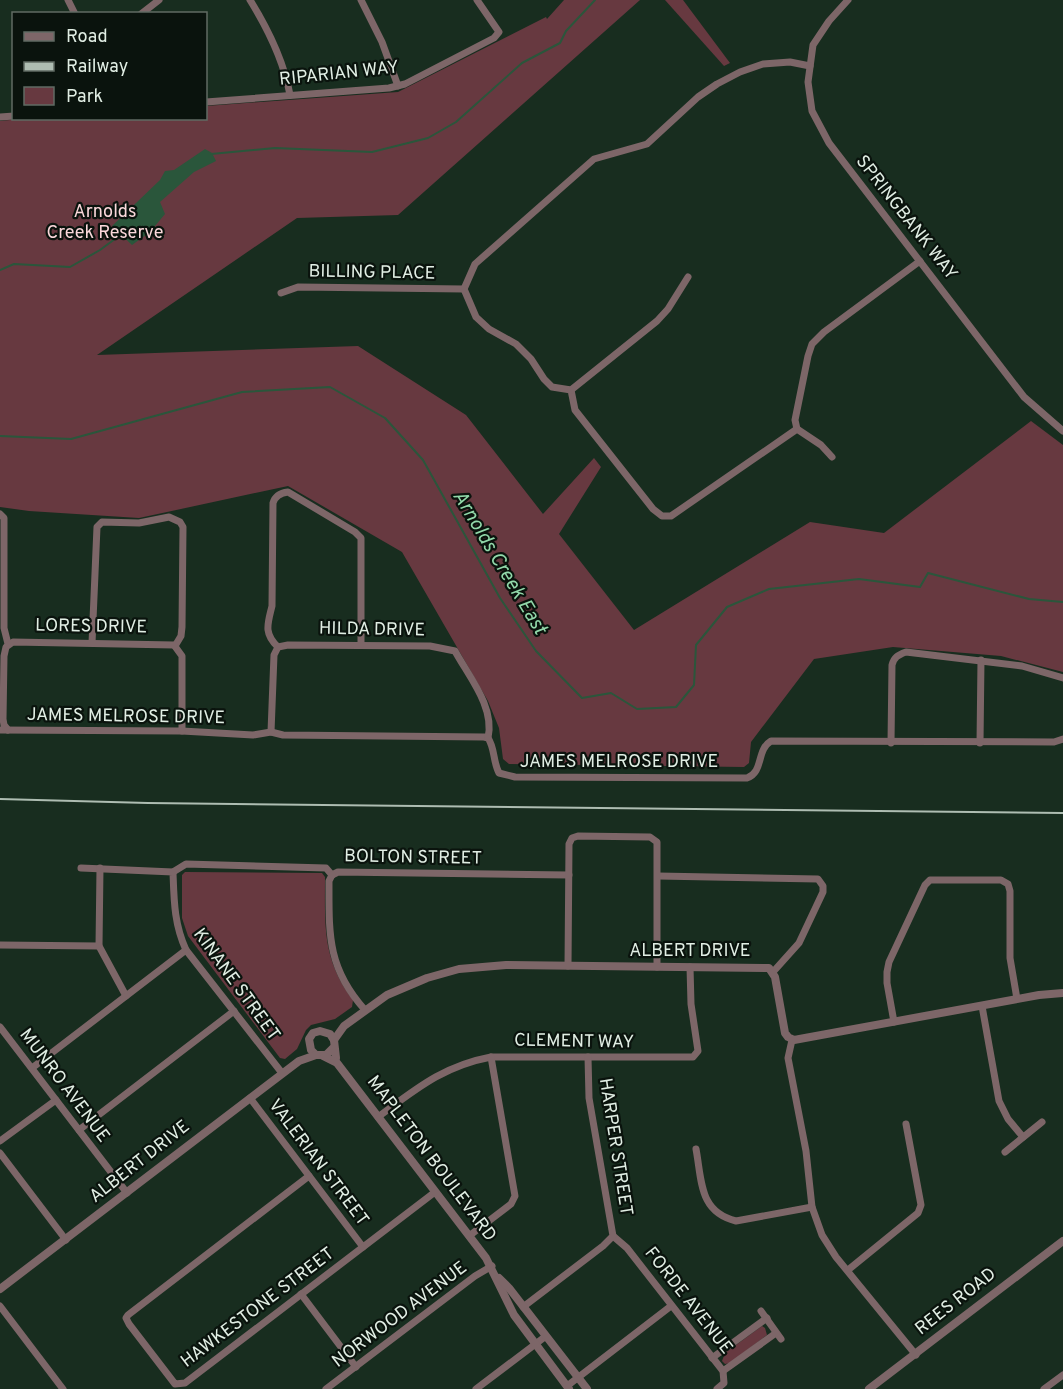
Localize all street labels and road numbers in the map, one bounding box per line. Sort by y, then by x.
street label: RIPARIAN WAY [278,56,400,92]
street label: SPRINGBANK WAY [850,151,962,285]
street label: BILLING PLACE [308,260,436,286]
street label: LORES DRIVE [35,615,147,639]
street label: HILDA DRIVE [319,618,425,642]
street label: JAMES MELROSE DRIVE [27,704,225,730]
street label: JAMES MELROSE DRIVE [520,751,718,774]
street label: BOLTON STREET [344,845,482,871]
street label: KINANE STREET [187,924,285,1046]
street label: ALBERT DRIVE [629,940,751,963]
street label: MUNRO AVENUE [14,1024,114,1148]
street label: CLEMENT WAY [514,1029,634,1055]
street label: MAPLETON BOULEVARD [361,1071,501,1247]
street label: HARPER STREET [593,1077,637,1217]
street label: VALERIAN STREET [263,1095,373,1231]
street label: ALBERT DRIVE [85,1116,195,1208]
street label: HAWKESTONE STREET [177,1243,339,1373]
street label: FORDE AVENUE [639,1243,737,1359]
street label: NORWOOD AVENUE [328,1257,472,1373]
street label: REES ROAD [911,1263,1001,1341]

